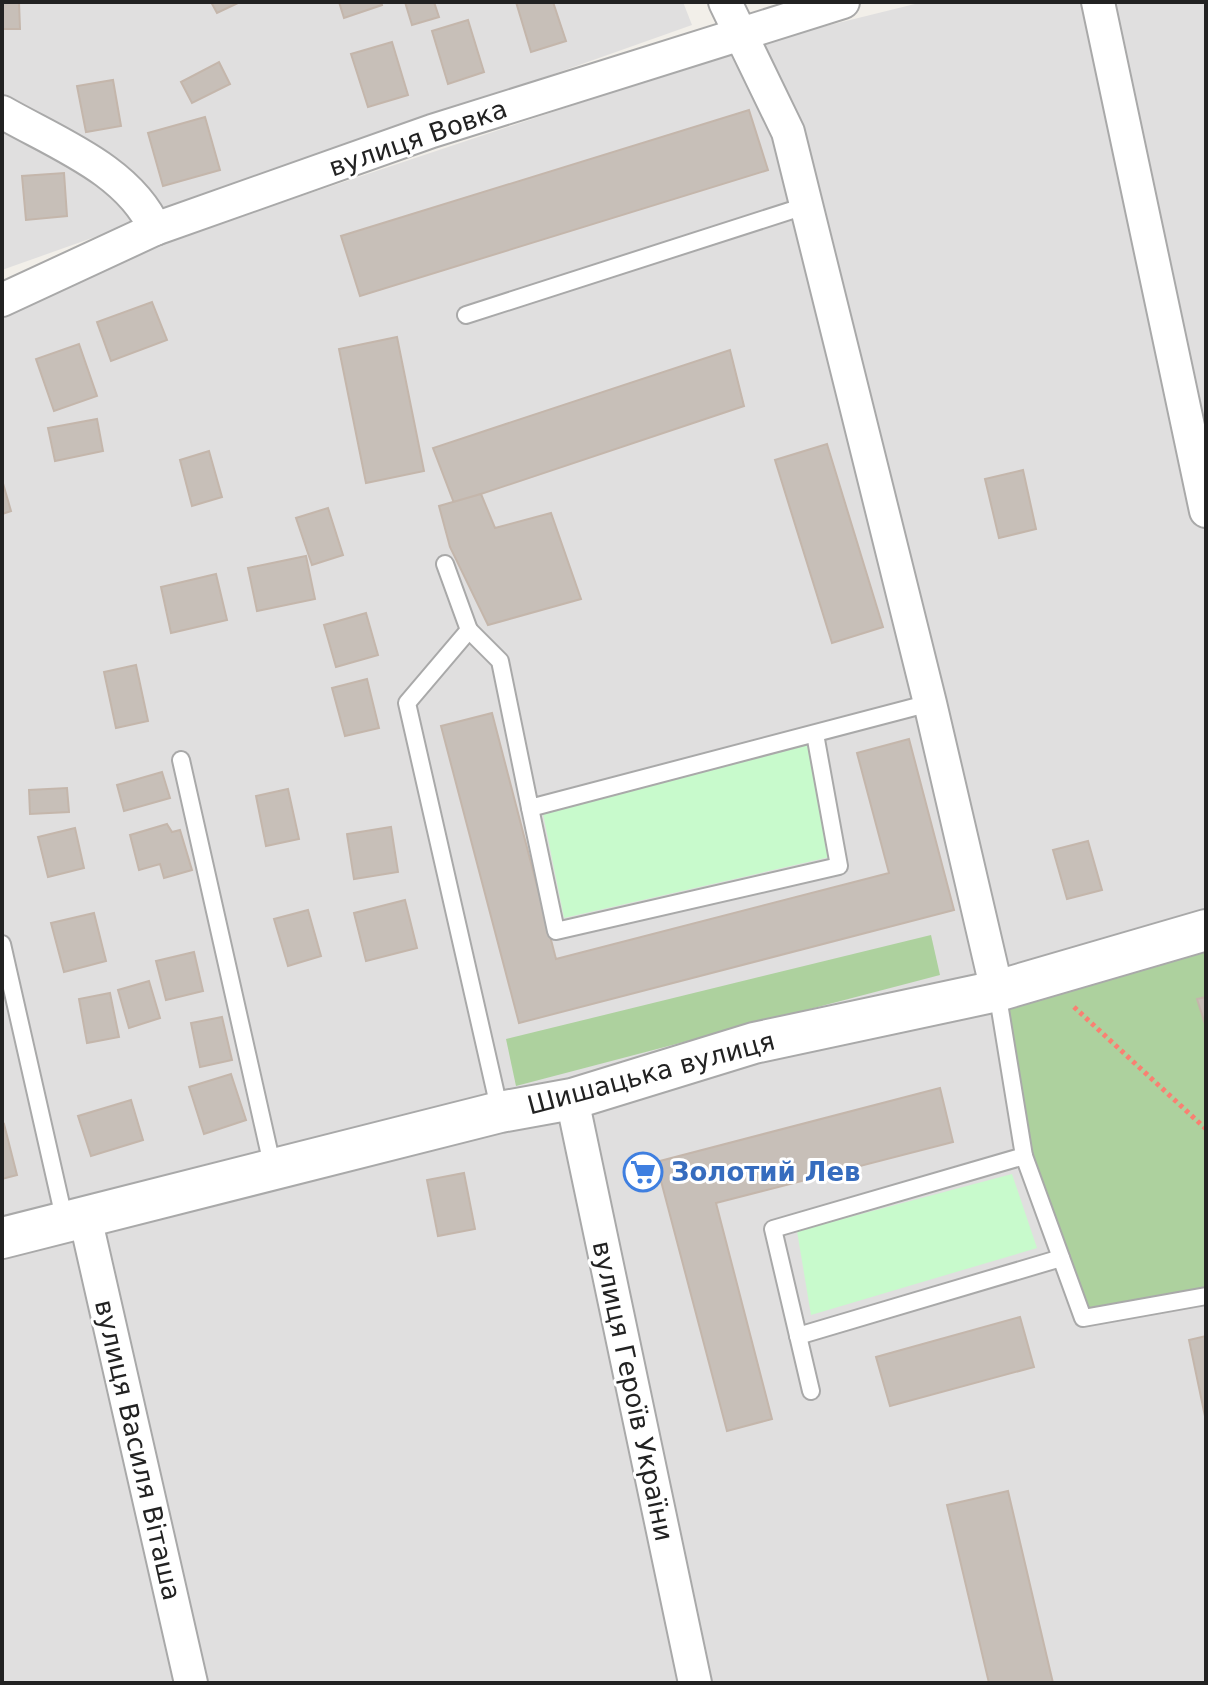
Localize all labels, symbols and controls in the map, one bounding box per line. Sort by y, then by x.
street label: вулиця Вовка [325,93,511,183]
street label: Шишацька вулиця [524,1026,778,1120]
supermarket icon: Золотий Лев [622,1151,664,1193]
place label: Золотий Лев [671,1157,860,1187]
street label: вулиця Героїв України [587,1238,679,1544]
street label: вулиця Василя Віташа [89,1297,187,1603]

